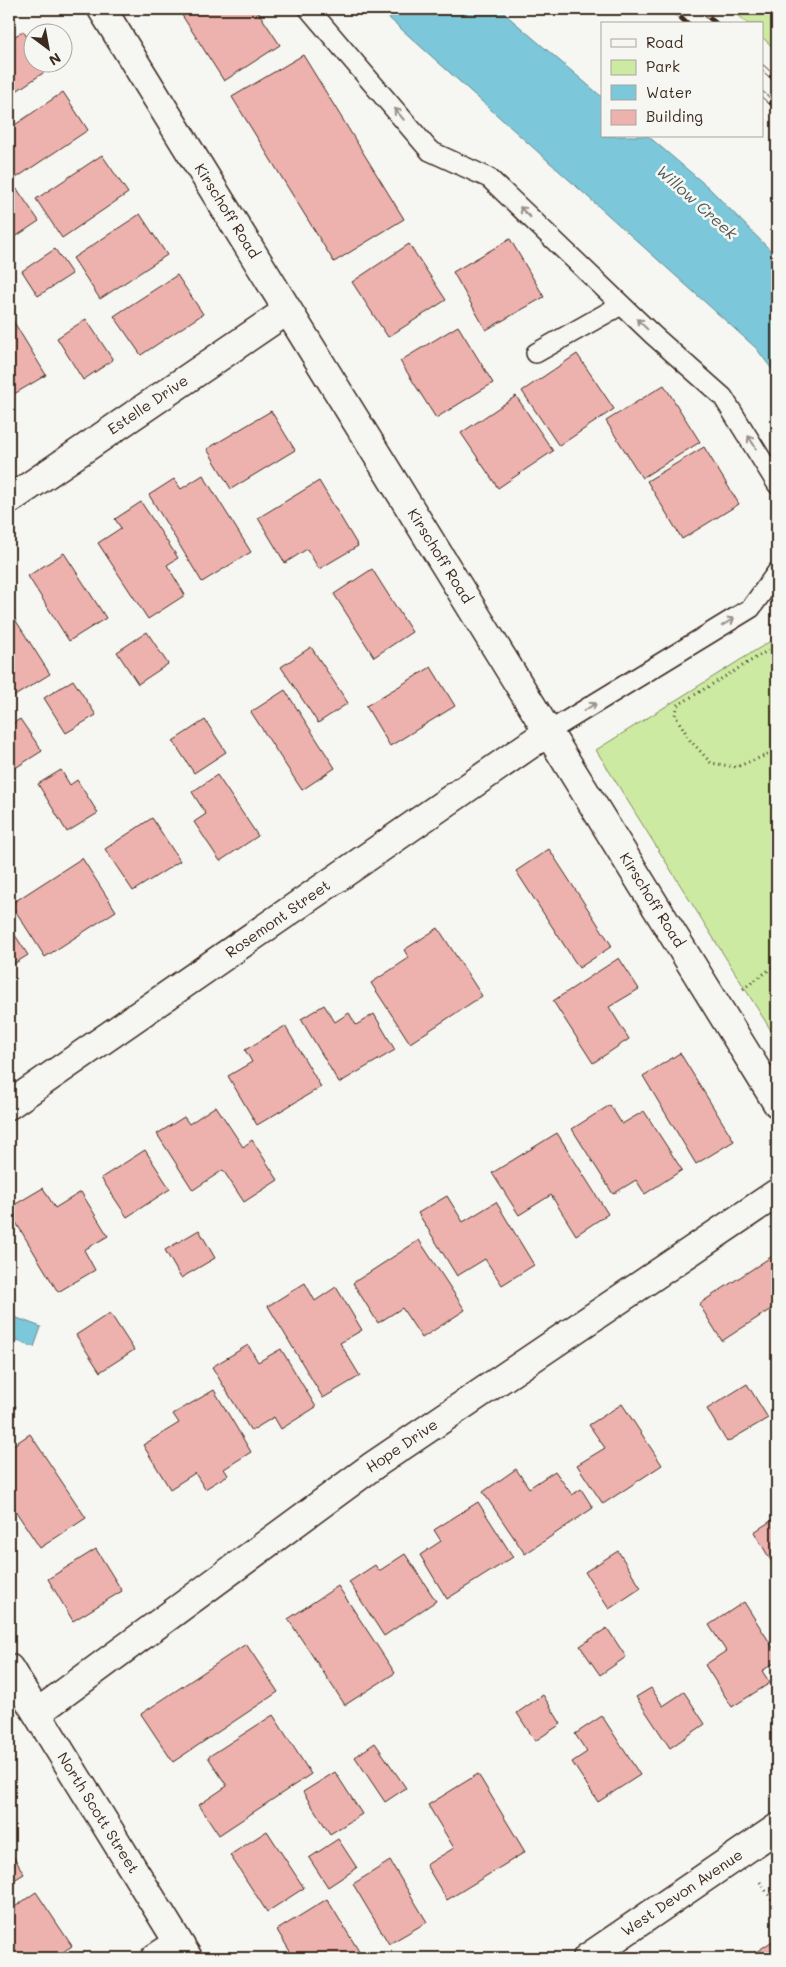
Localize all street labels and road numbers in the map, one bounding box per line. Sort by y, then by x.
street label: Kirschoff Road [191,159,265,262]
street label: Estelle Drive [103,370,192,438]
street label: Kirschoff Road [404,504,478,607]
street label: Kirschoff Road [616,848,690,951]
street label: Rosemont Street [221,875,334,962]
street label: Hope Drive [362,1414,441,1477]
street label: North Scott Street [53,1748,144,1877]
street label: West Devon Avenue [617,1844,746,1940]

